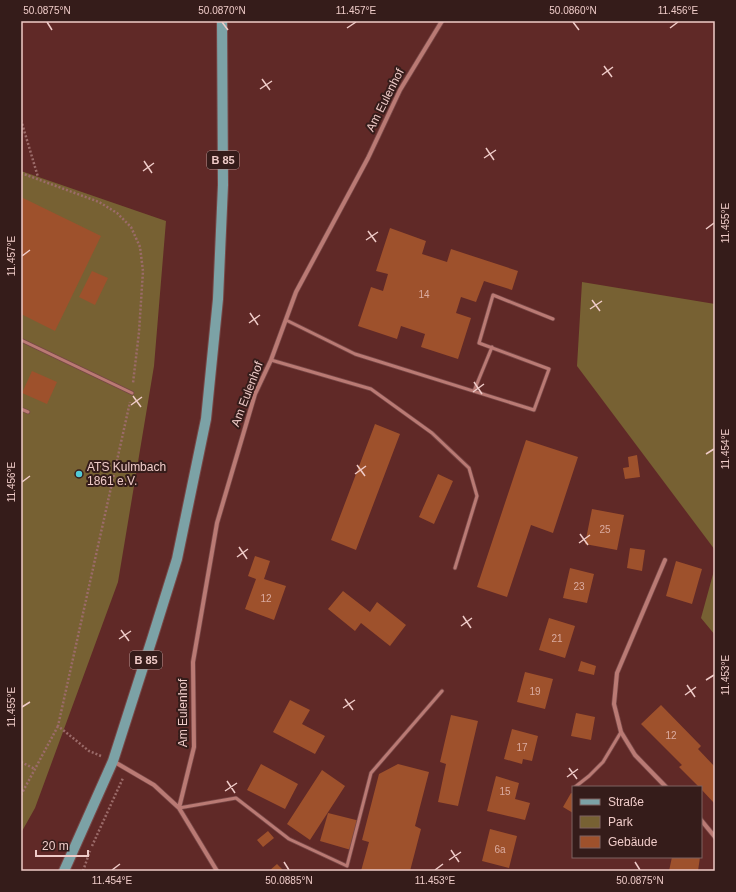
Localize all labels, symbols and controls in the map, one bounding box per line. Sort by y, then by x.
text: 50.0875°N [23,5,71,16]
text: 50.0870°N [198,5,246,16]
text: 11.457°E [336,5,377,16]
text: 50.0860°N [549,5,597,16]
text: 11.456°E [658,5,699,16]
street label: Am Eulenhof [363,66,407,134]
road number: B 85 [207,151,239,169]
text: 11.455°E [720,202,731,243]
text: 11.457°E [6,235,17,276]
house number: 14 [418,289,430,300]
street label: Am Eulenhof [228,359,266,429]
text: 11.454°E [720,428,731,469]
place label: ATS Kulmbach 1861 e.V. [87,460,166,488]
text: 11.456°E [6,461,17,502]
marker: ATS Kulmbach 1861 e.V. [74,469,84,479]
house number: 25 [599,524,611,535]
house number: 23 [573,581,585,592]
house number: 12 [260,593,272,604]
house number: 21 [551,633,563,644]
road number: B 85 [130,651,162,669]
text: 11.453°E [720,654,731,695]
street label: Am Eulenhof [176,678,190,747]
text: 11.455°E [6,686,17,727]
house number: 19 [529,686,541,697]
house number: 12 [665,730,677,741]
house number: 17 [516,742,528,753]
house number: 15 [499,786,511,797]
legend [572,786,702,858]
text: Straße [608,795,644,809]
text: Park [608,815,634,829]
scale bar [36,832,88,858]
text: Gebäude [608,835,658,849]
text: 20 m [42,839,69,853]
house number: 6a [494,844,506,855]
text: 11.454°E [92,875,133,886]
text: 50.0885°N [265,875,313,886]
text: 11.453°E [415,875,456,886]
text: 50.0875°N [616,875,664,886]

